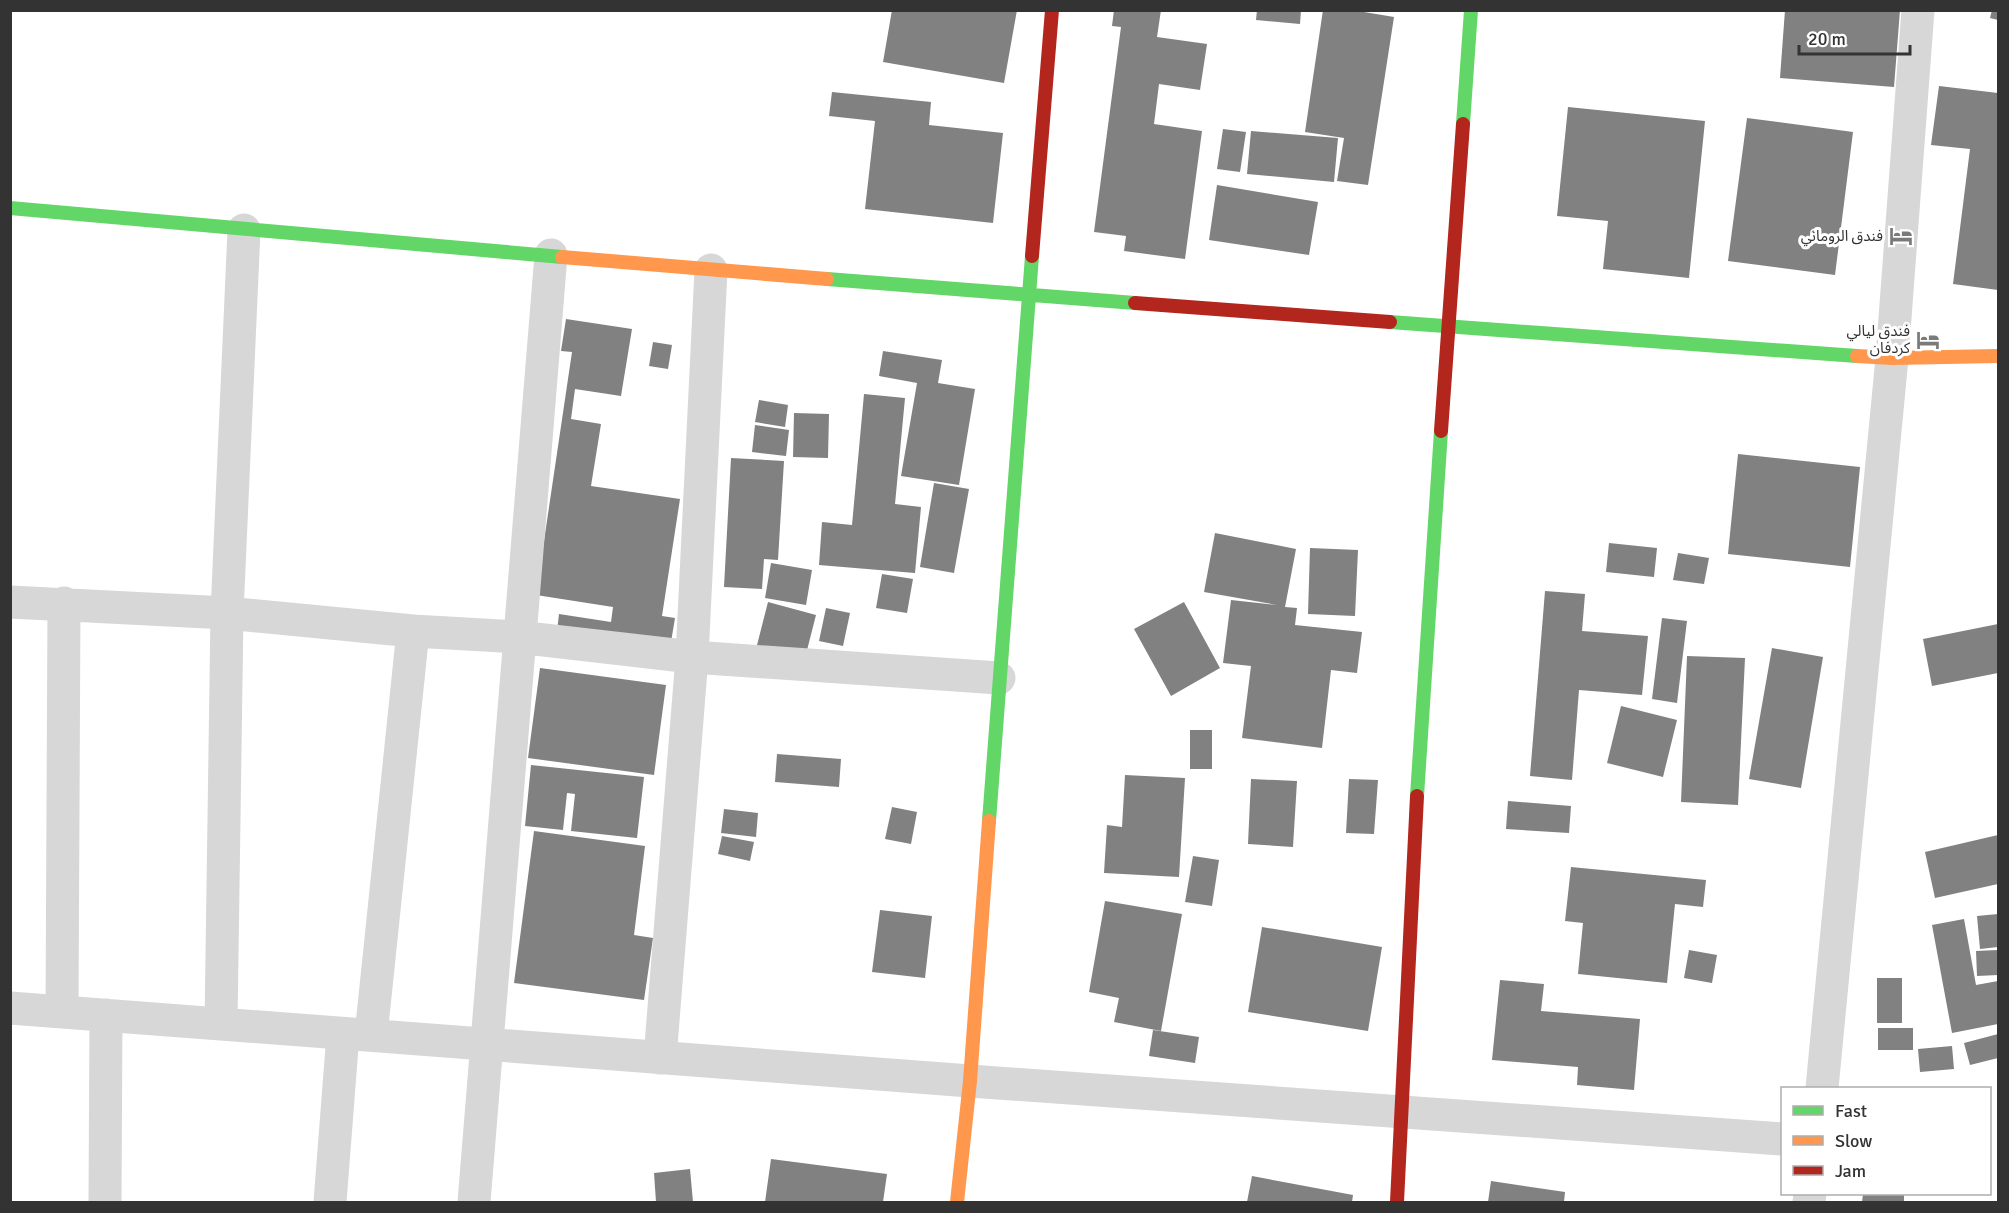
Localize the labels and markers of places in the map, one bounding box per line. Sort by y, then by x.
hotel icon: فندق الروماني [1888,223,1914,249]
place label: فندق الروماني [1801,227,1883,247]
place label: فندق ليالي كردفان [1846,322,1911,357]
hotel icon: فندق ليالي كردفان [1915,327,1941,353]

